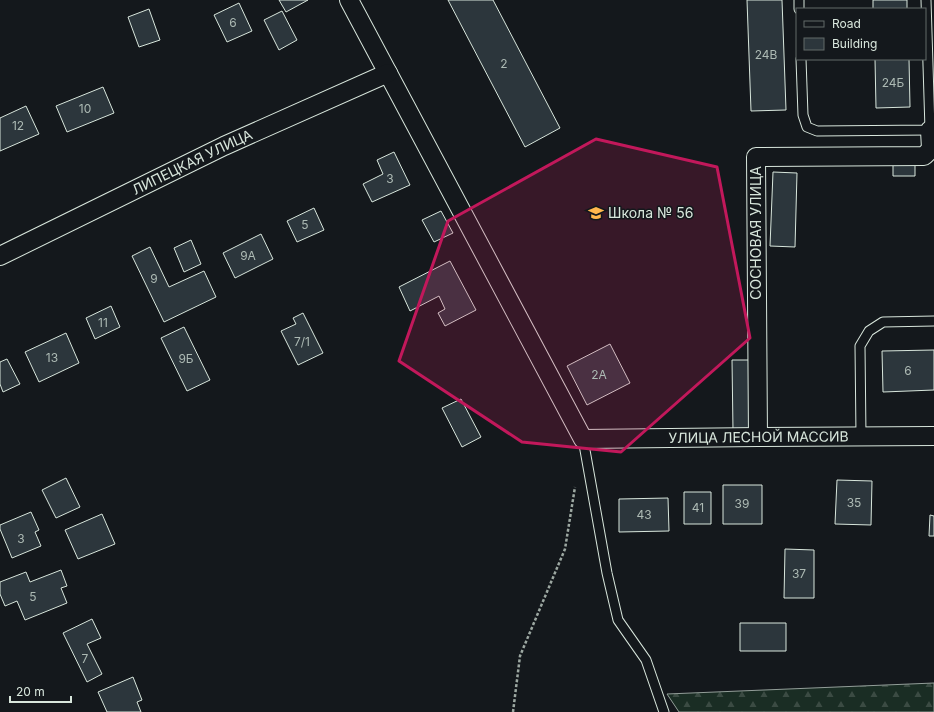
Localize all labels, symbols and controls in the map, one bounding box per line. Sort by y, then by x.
legend [796,8,926,60]
house number: 6 [229,15,237,30]
text: Road [832,16,861,31]
text: Building [832,36,877,51]
house number: 24В [755,47,778,62]
house number: 2 [500,56,508,71]
house number: 24Б [882,75,905,90]
house number: 10 [79,101,91,116]
house number: 12 [12,118,24,133]
street label: ЛИПЕЦКАЯ УЛИЦА [129,125,255,198]
street label: СОСНОВАЯ УЛИЦА [747,166,764,300]
house number: 3 [386,171,394,186]
school or university icon: Школа № 56 [587,204,605,222]
place label: Школа № 56 [608,204,693,221]
house number: 5 [301,217,309,232]
house number: 9А [240,248,256,263]
house number: 9 [150,271,158,286]
house number: 11 [98,315,108,330]
house number: 7/1 [294,334,310,349]
house number: 13 [46,350,58,365]
house number: 9Б [178,351,194,366]
house number: 6 [904,363,912,378]
house number: 2А [591,367,607,382]
street label: УЛИЦА ЛЕСНОЙ МАССИВ [668,427,849,446]
house number: 35 [847,495,861,510]
house number: 39 [735,496,749,511]
house number: 41 [692,500,704,515]
house number: 43 [636,507,652,522]
house number: 3 [17,531,25,546]
house number: 37 [792,566,806,581]
house number: 5 [29,589,37,604]
house number: 7 [82,651,89,666]
scale bar [10,678,71,704]
text: 20 m [16,684,45,699]

